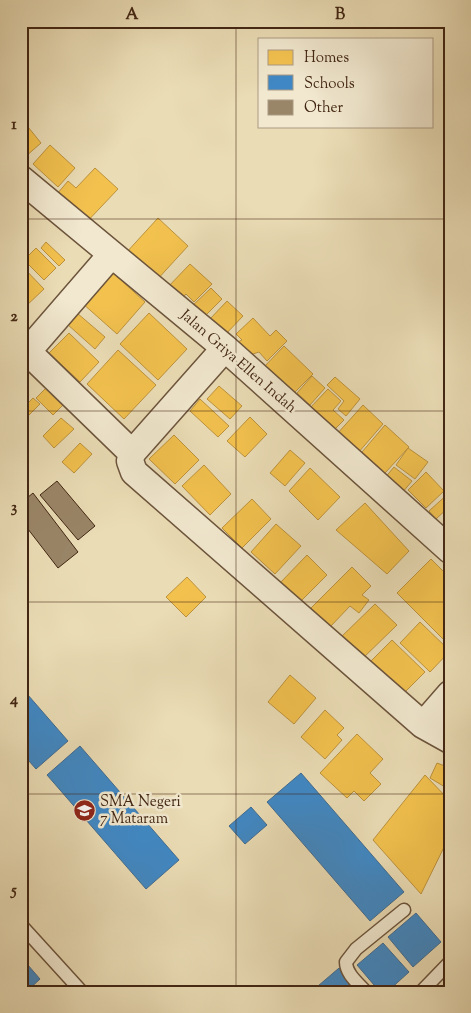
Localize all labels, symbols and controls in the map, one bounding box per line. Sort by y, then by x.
text: A [126,4,139,27]
text: B [335,4,345,27]
legend [258,38,434,128]
text: Homes [304,48,349,69]
text: Schools [304,74,355,95]
text: Other [304,98,344,119]
text: 1 [11,114,17,137]
street label: Jalan Griya Ellen Indah [174,305,301,419]
text: 2 [10,306,18,329]
text: 3 [11,497,18,520]
text: 4 [9,689,18,712]
place label: SMA Negeri 7 Mataram [100,792,181,830]
school or university icon: SMA Negeri 7 Mataram [72,799,96,823]
text: 5 [9,880,17,903]

